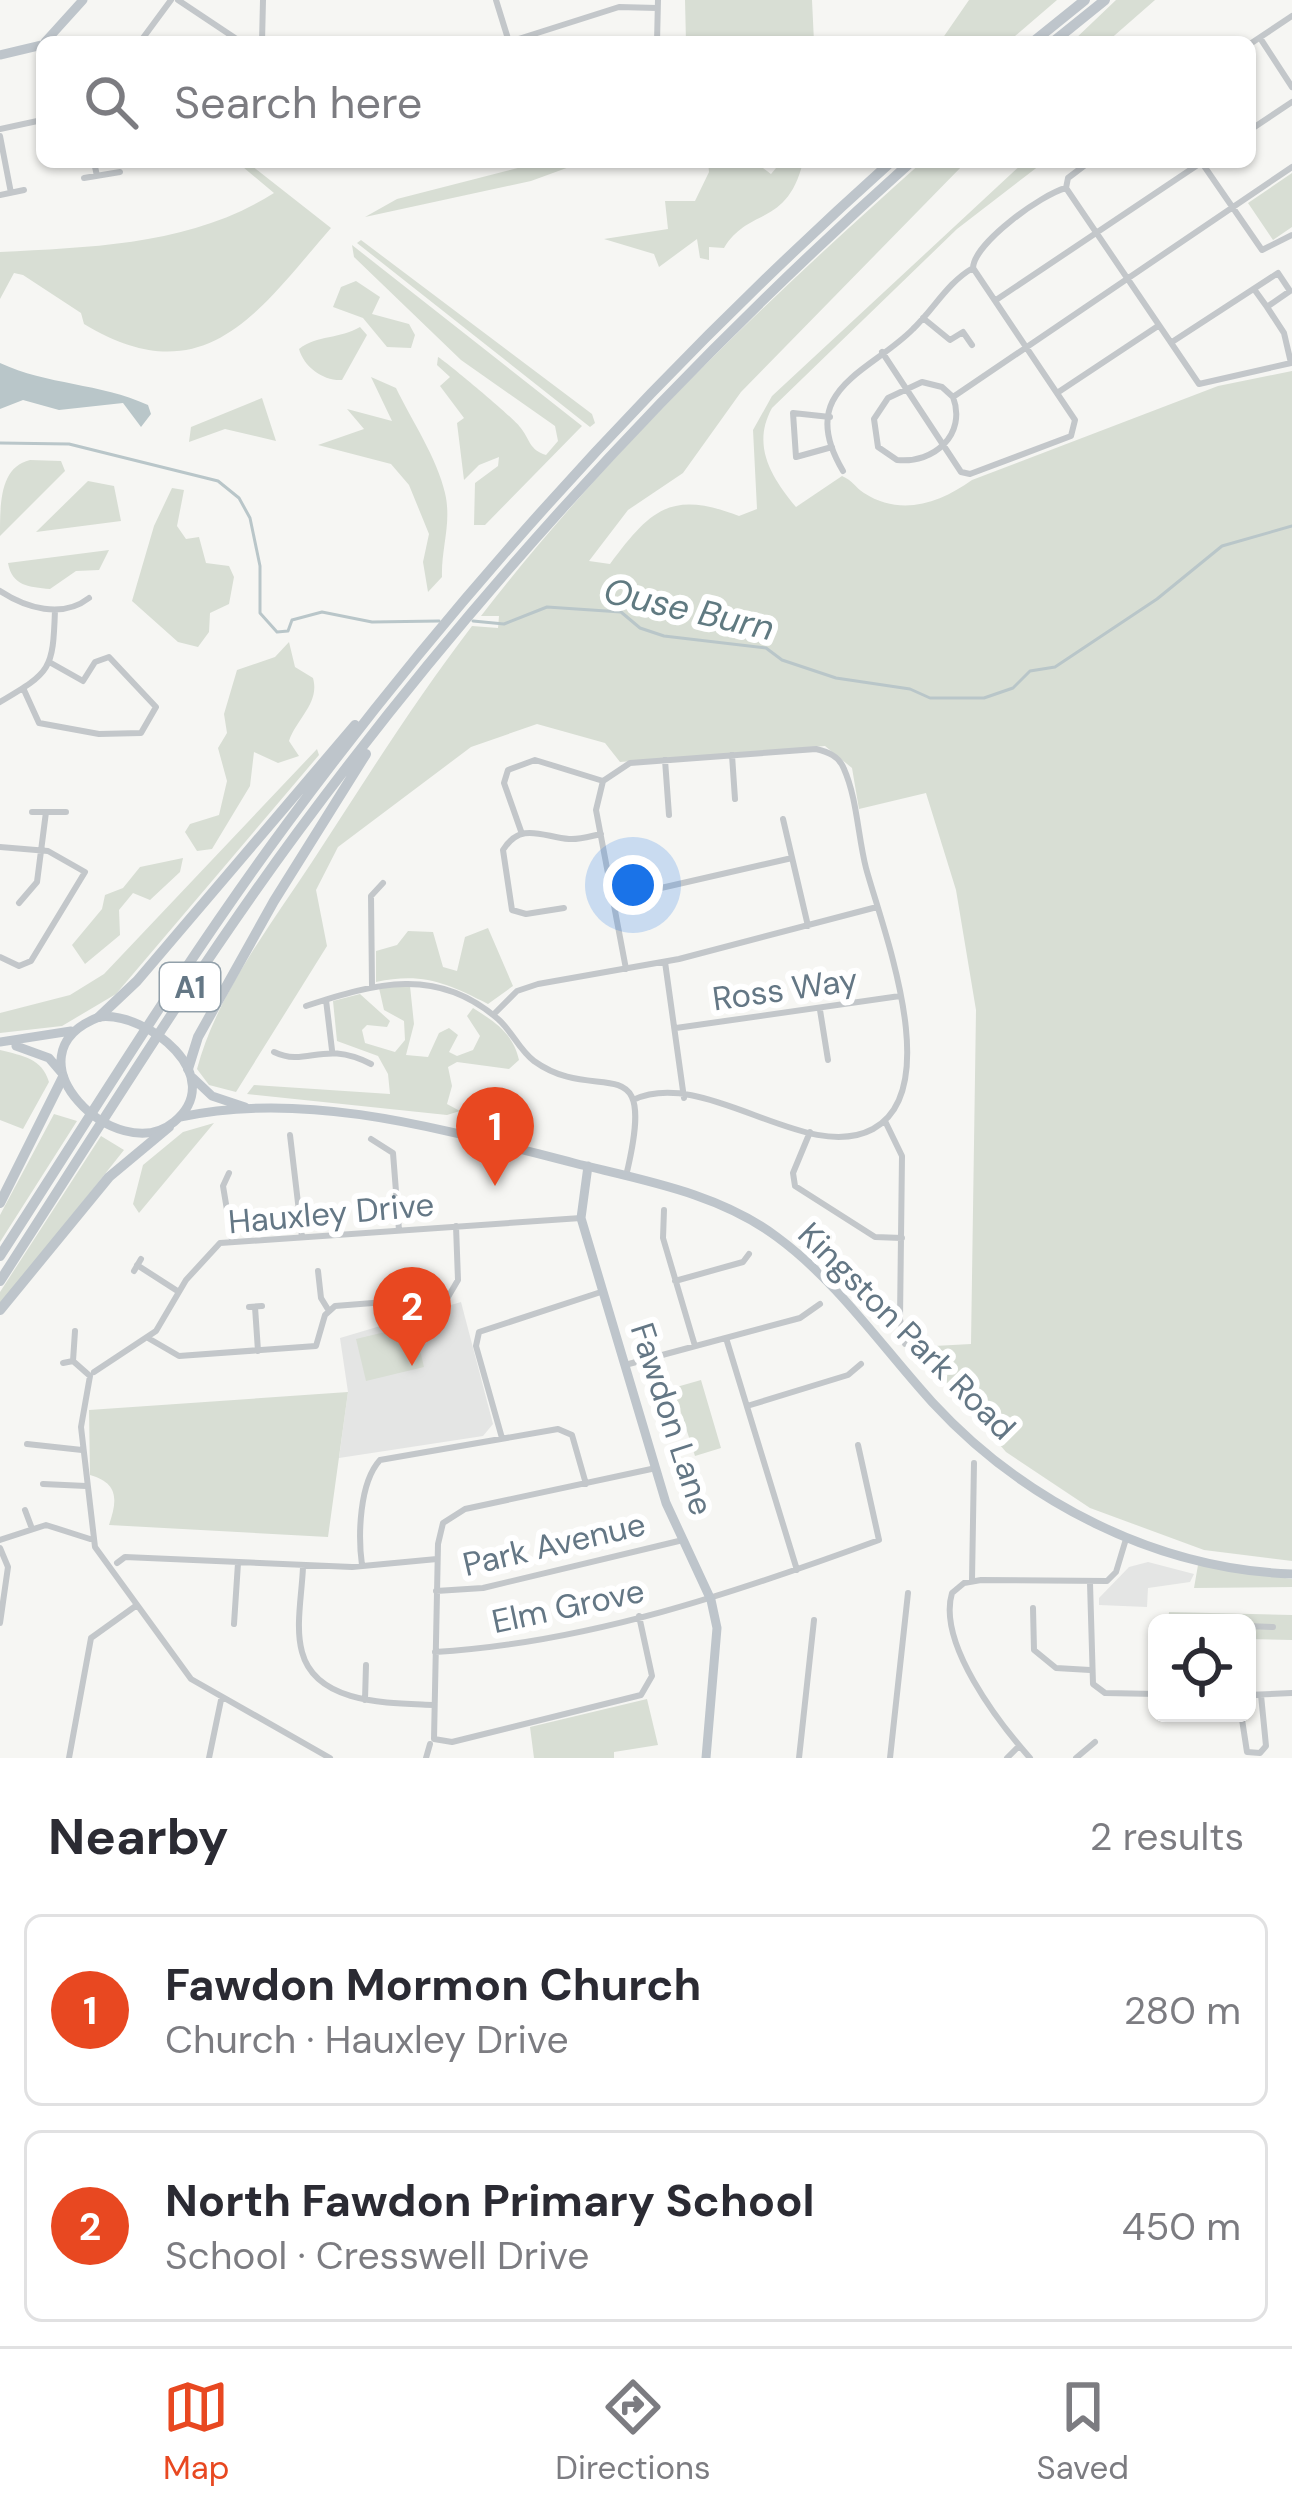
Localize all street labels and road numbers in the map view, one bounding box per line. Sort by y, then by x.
street label: Ross Way [710,958,860,1020]
road number: A1 [160,963,220,1011]
street label: Hauxley Drive [226,1183,436,1243]
street label: Kingston Park Road [789,1213,1025,1449]
street label: Fawdon Lane [621,1317,723,1521]
street label: Park Avenue [459,1502,649,1586]
street label: Elm Grove [488,1569,648,1643]

